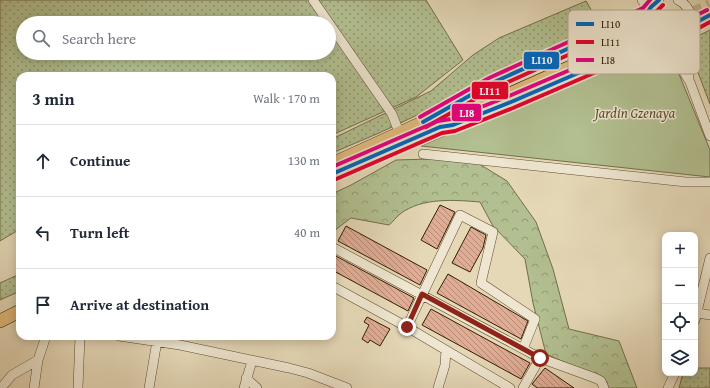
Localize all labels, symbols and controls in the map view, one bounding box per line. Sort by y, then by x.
legend [568,10,700,74]
search box [16,16,336,60]
text: LI10 [601,16,620,32]
icon: search [30,27,52,49]
text: Search here [62,28,136,49]
text: LI11 [601,34,620,50]
line badge: LI10 [523,51,560,70]
text: LI10 [532,52,553,68]
text: LI8 [601,52,615,68]
line badge: LI11 [471,81,509,100]
text: LI11 [480,83,501,99]
text: 3 min [32,86,74,111]
text: Walk · 170 m [253,89,320,108]
line badge: LI8 [451,103,482,122]
park label: Jardin Gzenaya [593,103,676,123]
text: LI8 [459,105,475,121]
icon: ahead [32,150,54,172]
text: Continue [70,150,131,171]
text: 130 m [288,151,320,170]
icon: left [32,222,54,244]
text: Turn left [70,222,129,243]
text: 40 m [294,223,320,242]
map controls [662,232,698,376]
button: + [662,232,698,268]
button: − [662,268,698,304]
icon: arrive [32,294,54,316]
text: Arrive at destination [70,294,209,315]
button: locate [662,304,698,340]
route end [398,318,416,336]
button: layers [662,340,698,376]
route start [531,349,549,367]

